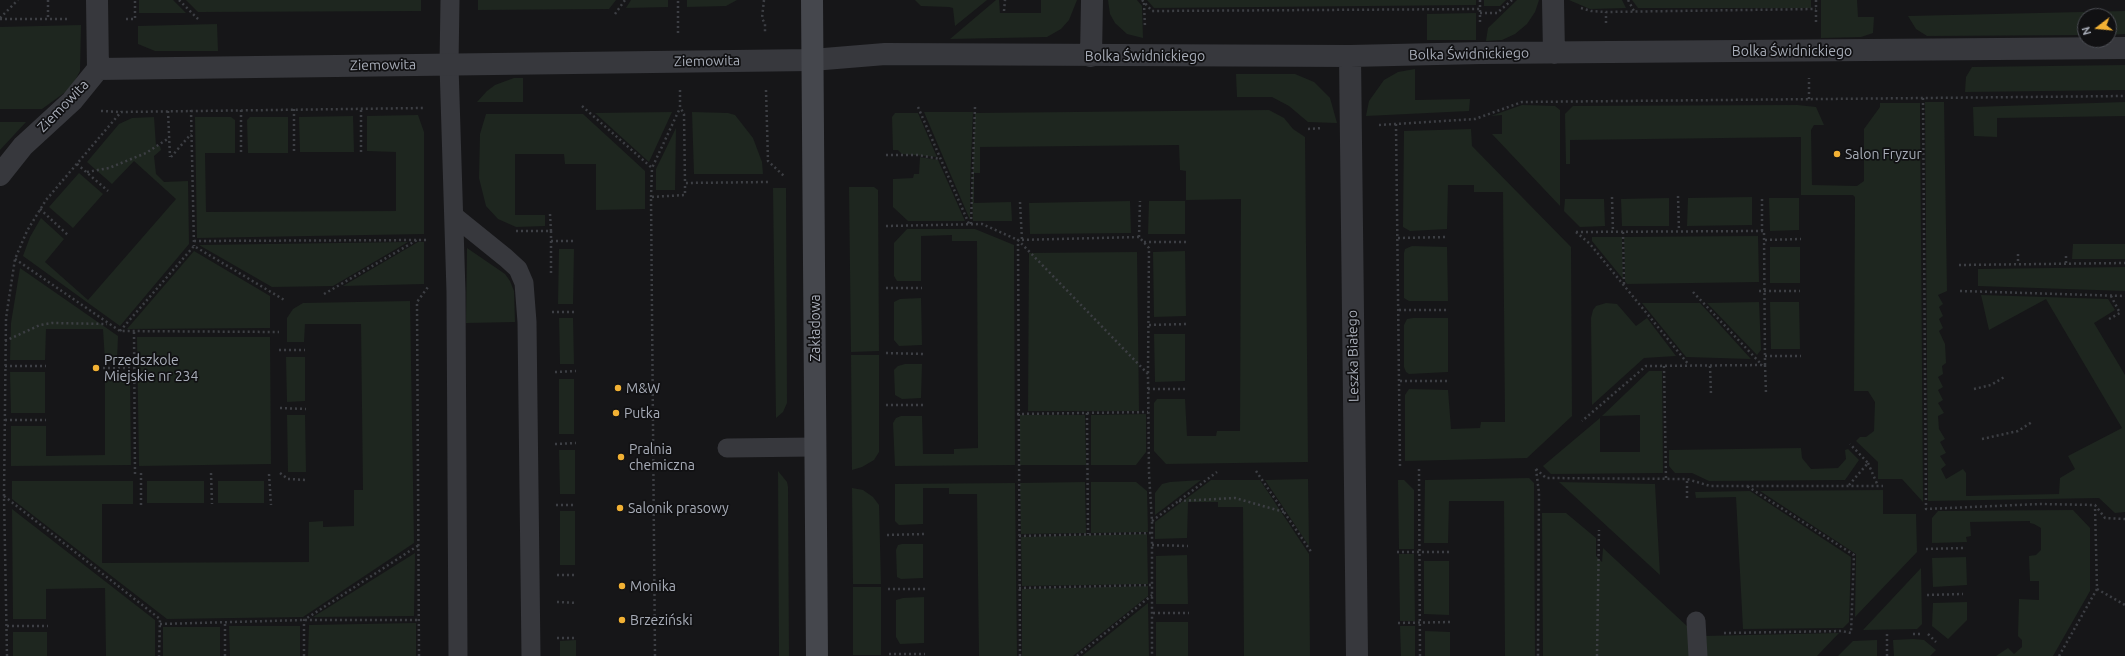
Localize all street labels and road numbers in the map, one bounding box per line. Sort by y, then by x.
street label: Bolka Świdnickiego [1732,43,1852,59]
street label: Bolka Świdnickiego [1409,45,1529,63]
street label: Bolka Świdnickiego [1085,48,1205,64]
street label: Ziemowita [674,52,740,70]
street label: Ziemowita [350,56,416,74]
street label: Ziemowita [34,76,92,136]
street label: Zakładowa [807,294,823,362]
street label: Leszka Białego [1344,310,1362,402]

